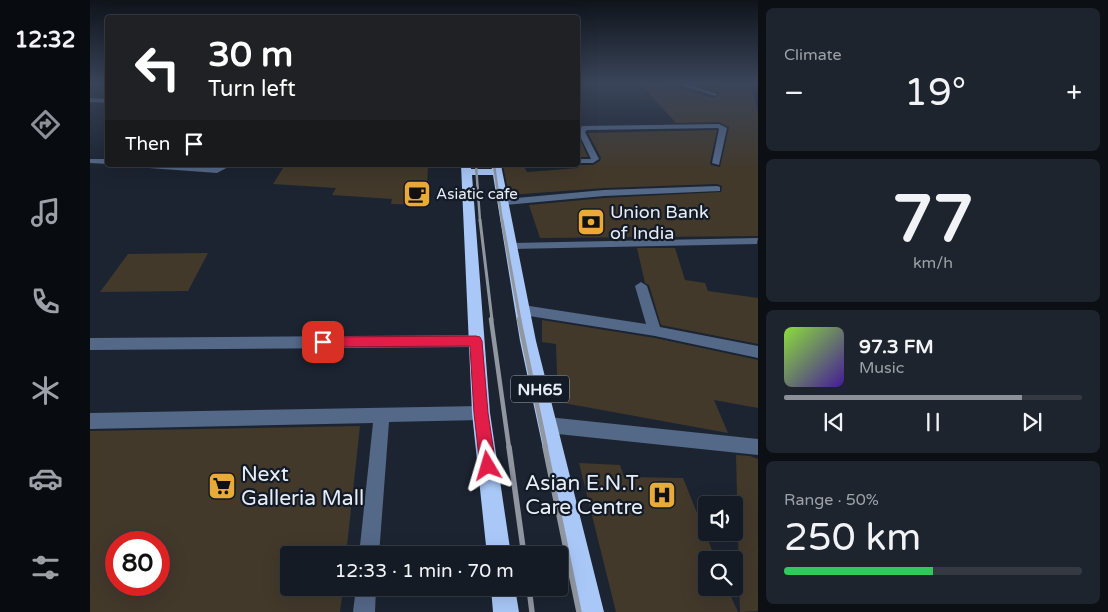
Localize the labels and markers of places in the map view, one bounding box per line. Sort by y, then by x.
cafe icon: Asiatic cafe [402,179,432,209]
place label: Asiatic cafe [436,185,518,203]
place label: Union Bank of India [610,201,709,244]
bank icon: Union Bank of India [576,207,606,237]
pin [302,321,344,363]
place label: Next Galleria Mall [241,462,364,511]
supermarket icon: Next Galleria Mall [207,471,237,501]
place label: Asian E.N.T. Care Centre [525,471,643,520]
hospital icon: Asian E.N.T. Care Centre [647,480,677,510]

